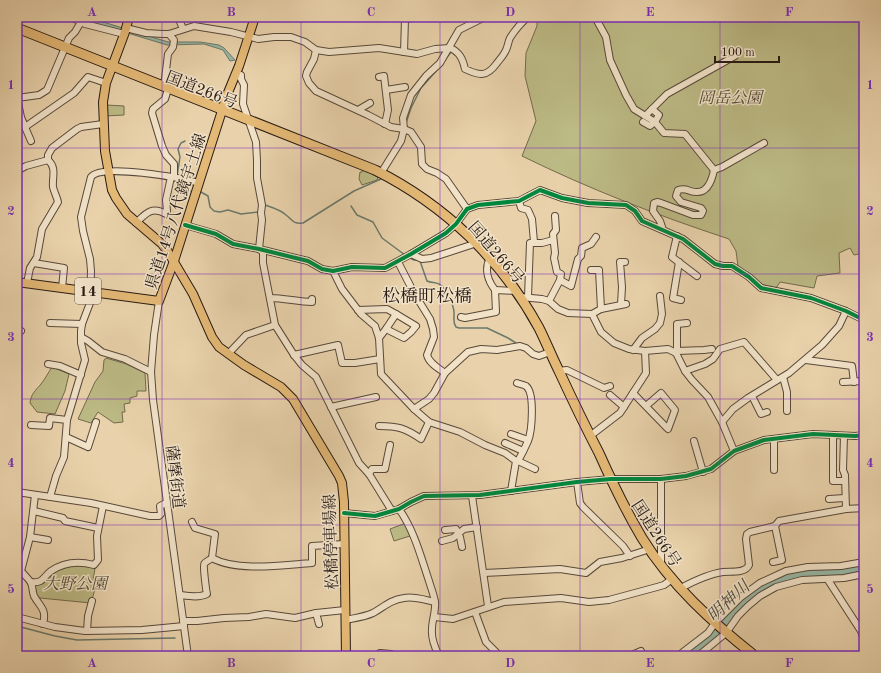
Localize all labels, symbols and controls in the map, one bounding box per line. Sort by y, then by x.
text: A [87,6,97,19]
text: B [226,6,236,19]
text: C [367,6,375,19]
text: D [505,6,515,19]
text: E [646,6,655,19]
text: F [785,6,794,19]
scale bar [715,38,779,64]
text: 100 m [721,47,755,59]
street label: 国道266号 [163,68,240,112]
text: 1 [7,79,15,92]
text: 1 [866,79,874,92]
park label: 岡岳公園 [698,89,765,107]
street label: 県道14号八代鏡宇土線 [142,131,210,291]
text: 2 [7,205,15,218]
text: 2 [866,205,874,218]
street label: 国道266号 [465,218,528,287]
road number: 14 [75,278,101,304]
district label: 松橋町松橋 [382,286,472,306]
text: 3 [7,331,15,344]
text: 3 [866,331,874,344]
street label: 薩摩街道 [162,444,188,510]
text: 4 [7,457,15,470]
text: 4 [866,457,874,470]
street label: 松橋停車場線 [320,494,342,590]
street label: 国道266号 [628,497,684,570]
park label: 大野公園 [43,575,110,593]
water label: 明神川 [703,576,755,626]
text: 5 [7,583,15,596]
text: 5 [866,583,874,596]
text: A [87,657,97,670]
text: B [226,657,236,670]
text: C [367,657,375,670]
text: D [505,657,515,670]
text: E [646,657,655,670]
text: F [785,657,794,670]

